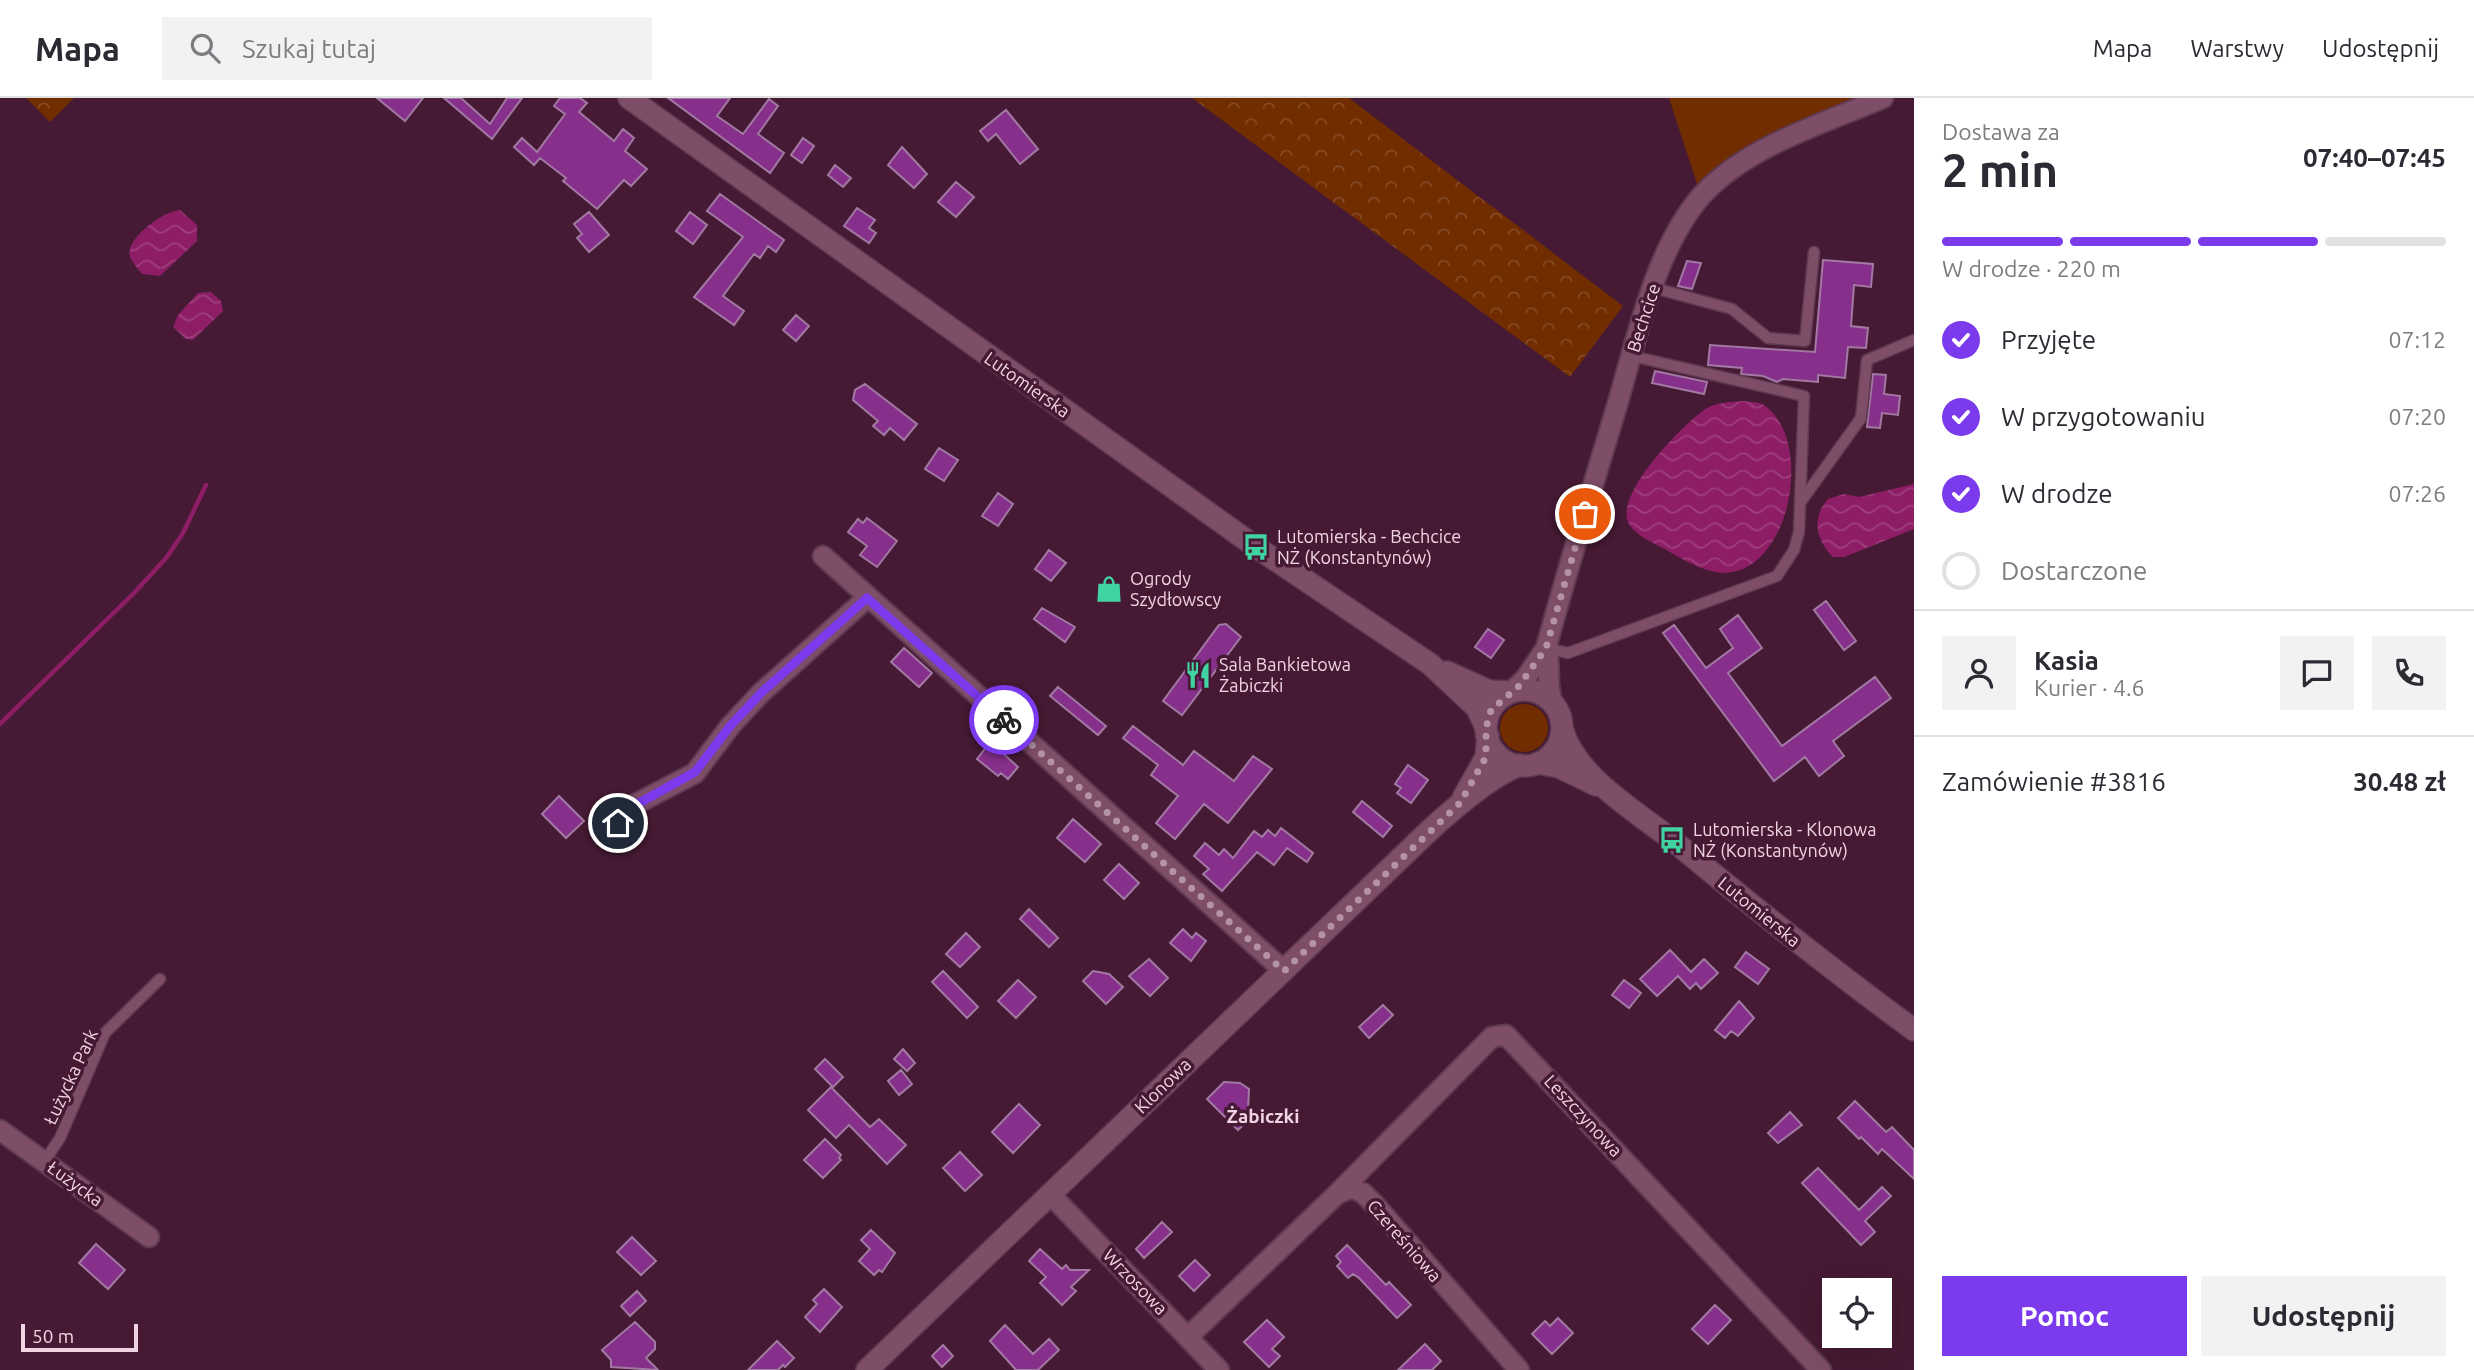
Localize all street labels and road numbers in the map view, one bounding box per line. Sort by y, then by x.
street label: Bechcice [1623,281,1664,355]
street label: Lutomierska [981,347,1074,421]
street label: Lutomierska [1715,872,1805,950]
street label: Łużycka Park [39,1026,101,1128]
street label: Klonowa [1130,1054,1195,1117]
street label: Leszczynowa [1541,1070,1627,1160]
street label: Łużycka [44,1156,107,1210]
street label: Czereśniowa [1364,1195,1446,1285]
street label: Wrzosowa [1100,1244,1172,1318]

